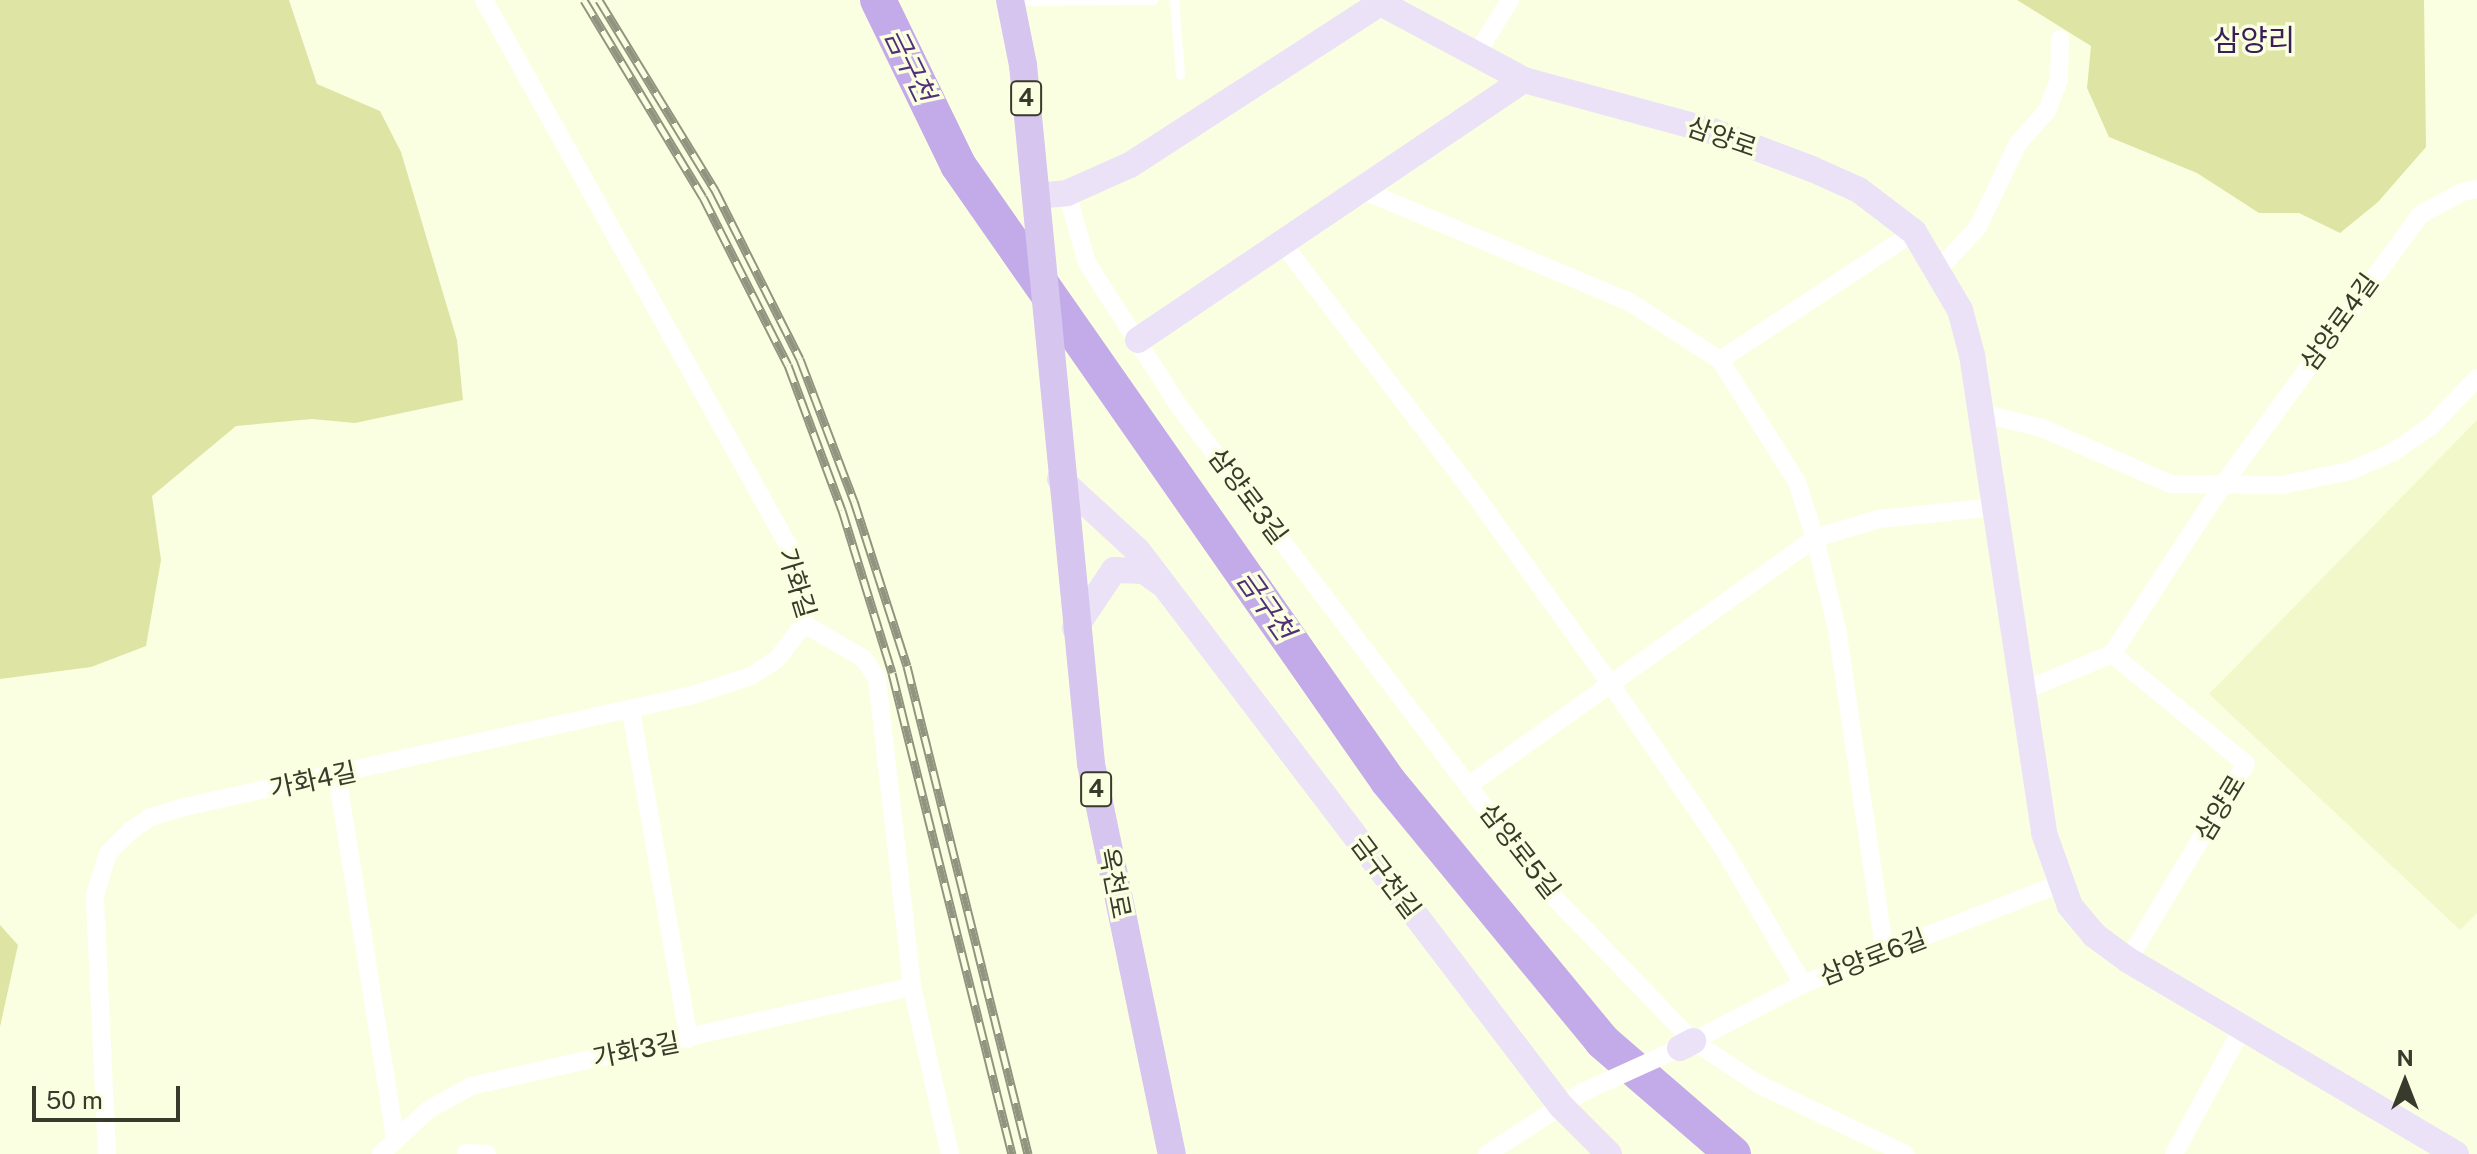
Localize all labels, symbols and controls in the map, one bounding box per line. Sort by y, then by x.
district label: 삼양리 [2213,22,2295,58]
water label: 금구천 [878,23,942,107]
road number: 4 [1010,78,1042,118]
street label: 삼양로 [1683,111,1761,163]
street label: 삼양로4길 [2293,268,2385,376]
street label: 삼양로3길 [1202,442,1294,550]
street label: 가화길 [772,544,822,622]
water label: 금구천 [1230,564,1302,646]
street label: 가화4길 [267,756,359,804]
road number: 4 [1080,769,1112,809]
street label: 삼양로 [2188,769,2252,847]
street label: 삼양로5길 [1473,797,1567,905]
street label: 금구천길 [1345,829,1427,925]
street label: 옥천로 [1093,845,1137,921]
street label: 삼양로6길 [1815,922,1931,992]
street label: 가화3길 [590,1026,682,1074]
north arrow [2365,1042,2445,1122]
text: N [2396,1045,2414,1071]
scale bar [36,1070,184,1120]
text: 50 m [46,1086,103,1114]

